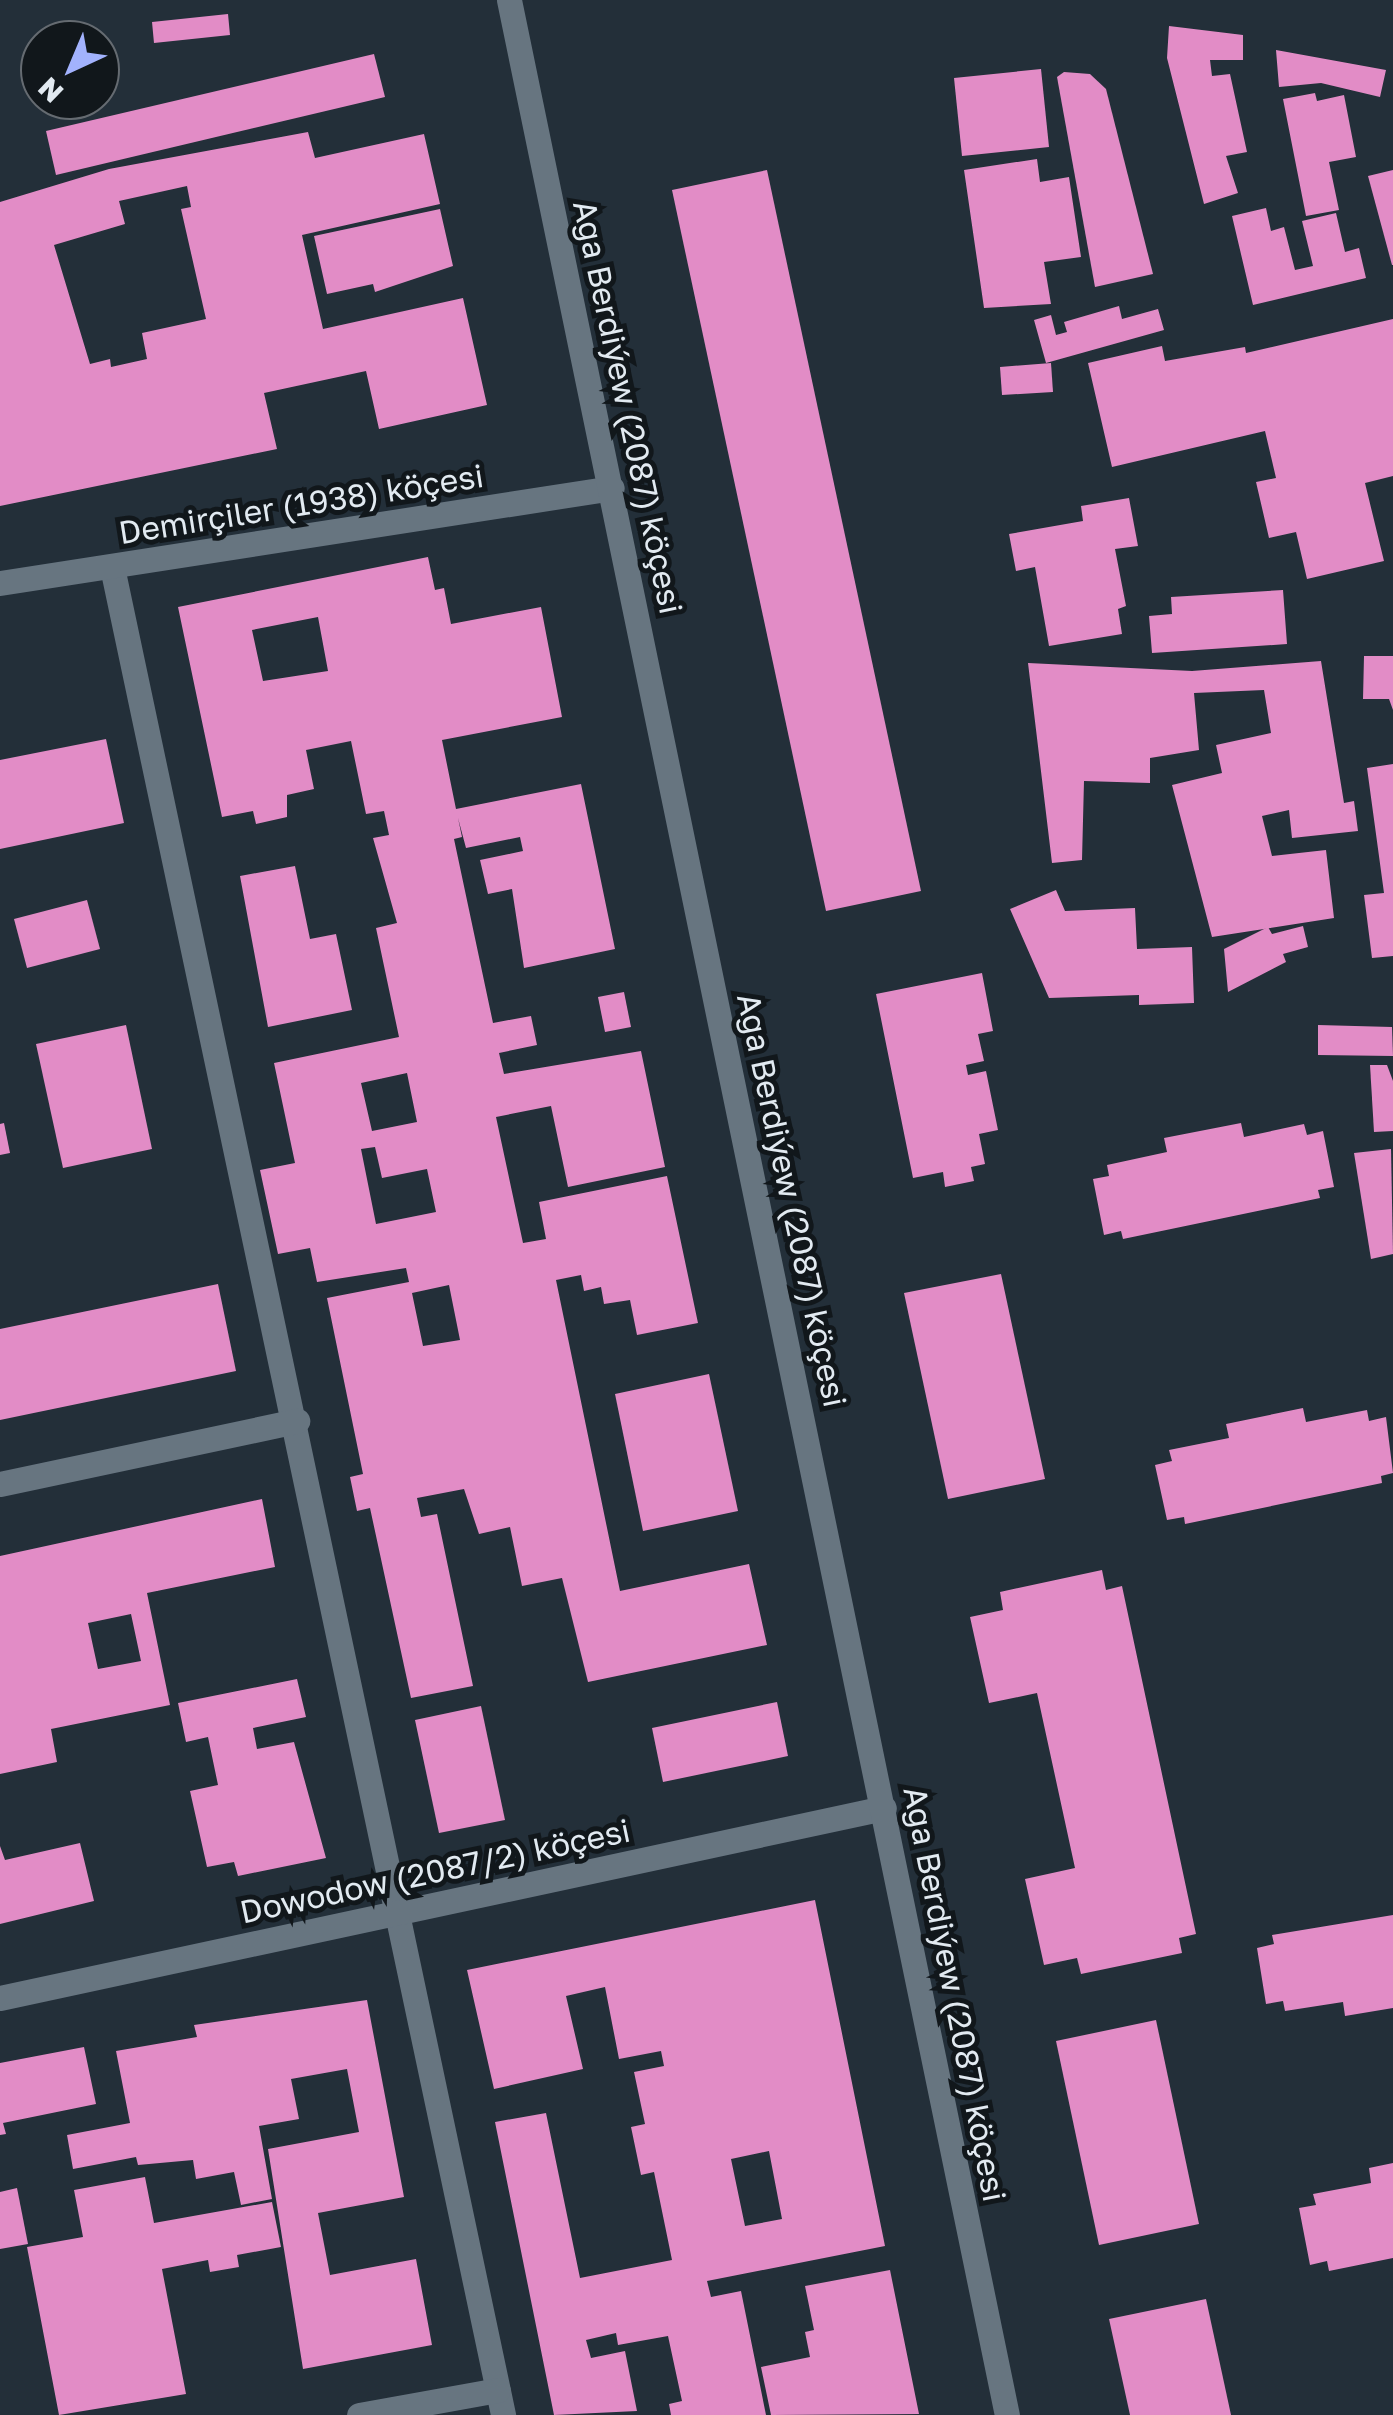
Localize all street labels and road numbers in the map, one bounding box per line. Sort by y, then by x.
street label: Aga Berdiýew (2087) köçesi [565,197,691,617]
street label: Demirçiler (1938) köçesi [116,456,486,552]
street label: Aga Berdiýew (2087) köçesi [729,990,855,1410]
street label: Aga Berdiýew (2087) köçesi [896,1783,1014,2205]
street label: Dowodow (2087/2) köçesi [236,1811,634,1931]

